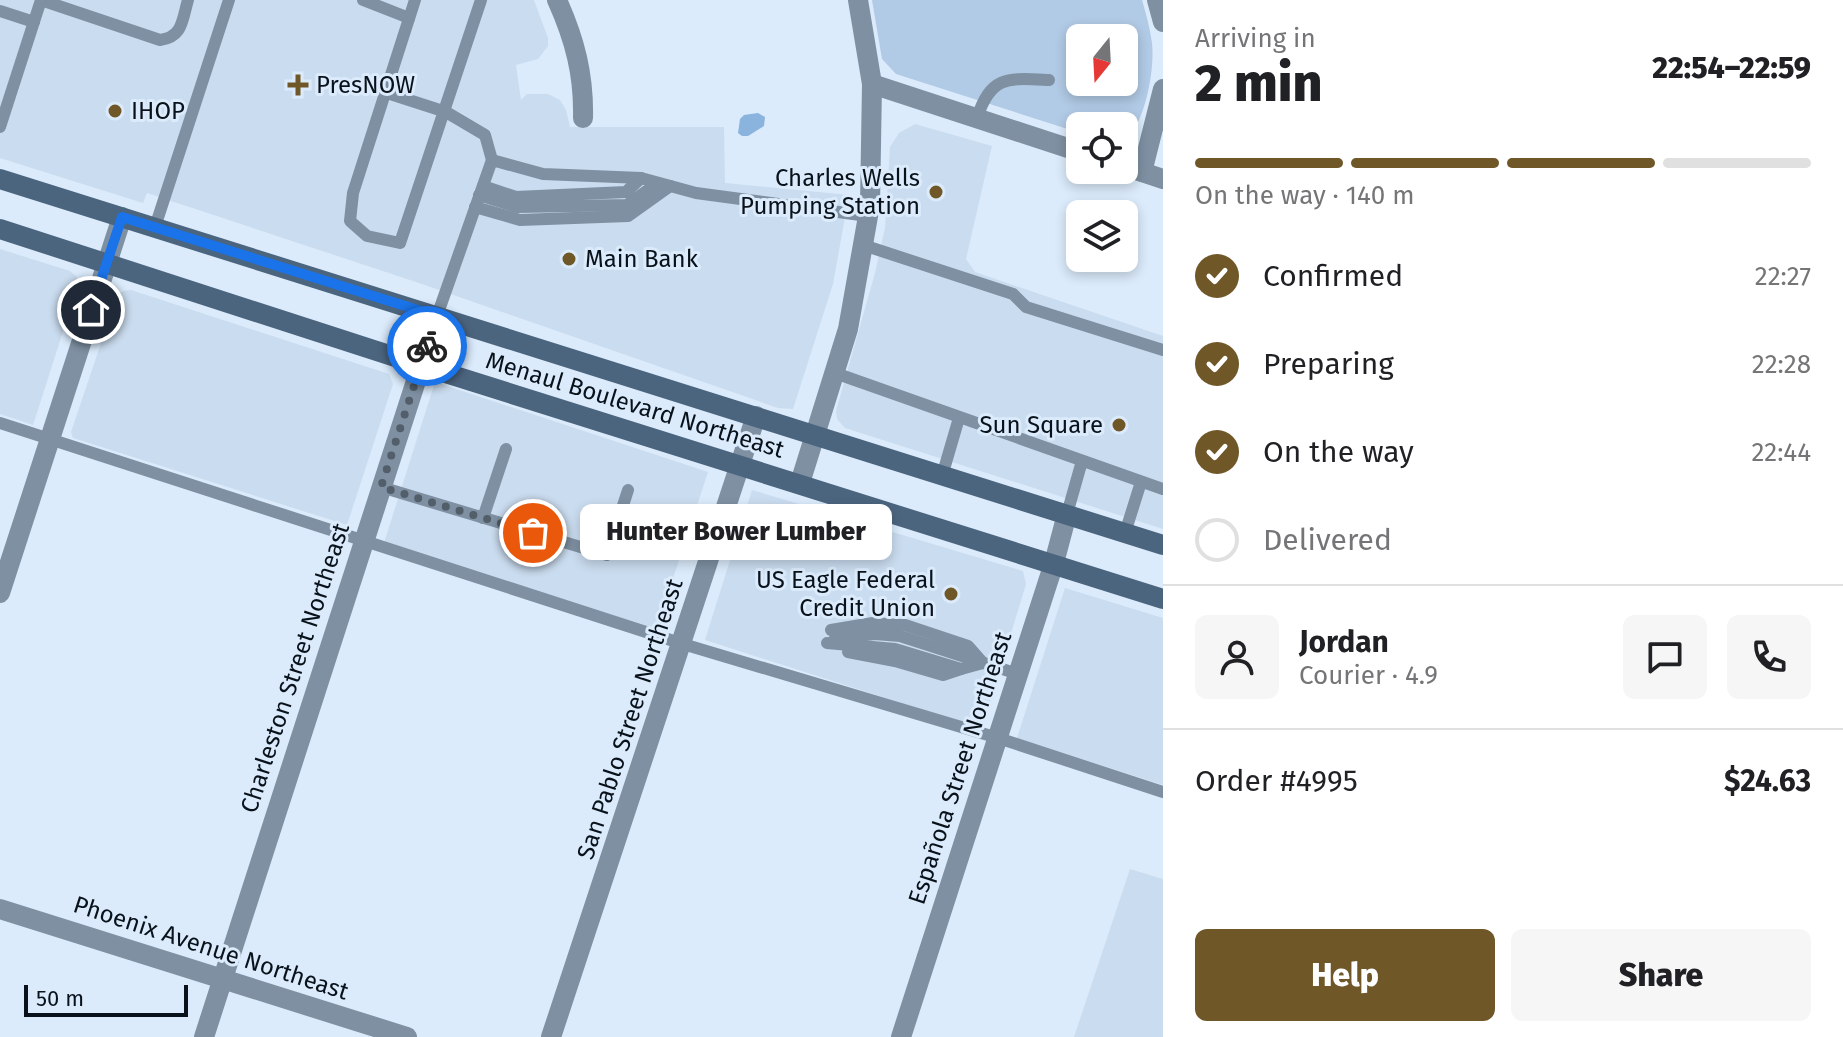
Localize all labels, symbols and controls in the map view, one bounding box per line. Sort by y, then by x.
text: Arriving in [1195,23,1316,54]
north arrow [1066,24,1138,96]
map controls [1066,24,1138,272]
text: 22:54–22:59 [1652,50,1811,86]
text: 2 min [1195,52,1322,115]
place label: PresNOW [316,71,415,99]
marker: PresNOW [287,74,309,96]
place label: IHOP [131,97,185,125]
marker: IHOP [106,102,124,120]
button: locate [1066,112,1138,184]
place label: Charles Wells Pumping Station [740,164,920,220]
text: On the way · 140 m [1195,180,1414,211]
marker: Charles Wells Pumping Station [927,183,945,201]
button: layers [1066,200,1138,272]
place label: Main Bank [585,245,699,273]
marker: Main Bank [560,250,578,268]
icon: check [1195,254,1239,298]
text: Confirmed [1263,258,1403,294]
text: 22:27 [1755,261,1811,292]
pin [57,276,125,344]
icon: home [69,288,113,332]
courier [387,306,467,386]
icon: bike [405,324,449,368]
icon: check [1195,342,1239,386]
street label: Menaul Boulevard Northeast [483,346,788,464]
text: Preparing [1263,346,1394,382]
text: 22:28 [1752,349,1811,380]
place label: Sun Square [979,411,1103,439]
marker: Sun Square [1110,416,1128,434]
icon: check [1195,430,1239,474]
text: On the way [1263,434,1414,470]
text: 22:44 [1751,437,1811,468]
pin [499,499,567,567]
callout: Hunter Bower Lumber [581,505,893,561]
icon: bag [511,511,555,555]
text: Hunter Bower Lumber [606,516,866,547]
street label: Charleston Street Northeast [235,519,355,816]
text: Delivered [1263,522,1392,558]
place label: US Eagle Federal Credit Union [756,566,935,622]
street label: San Pablo Street Northeast [571,575,689,863]
marker: US Eagle Federal Credit Union [942,585,960,603]
button: person [1195,615,1279,699]
button: chat [1623,615,1707,699]
button: phone [1727,615,1811,699]
text: Jordan [1299,624,1389,660]
street label: Española Street Northeast [903,628,1017,908]
text: Courier · 4.9 [1299,660,1438,691]
text: Order #4995 [1195,763,1358,799]
text: $24.63 [1724,763,1811,799]
street label: Phoenix Avenue Northeast [70,890,352,1006]
button: Help [1195,929,1495,1021]
button: Share [1511,929,1811,1021]
scale bar [24,981,188,1017]
text: 50 m [36,985,84,1012]

